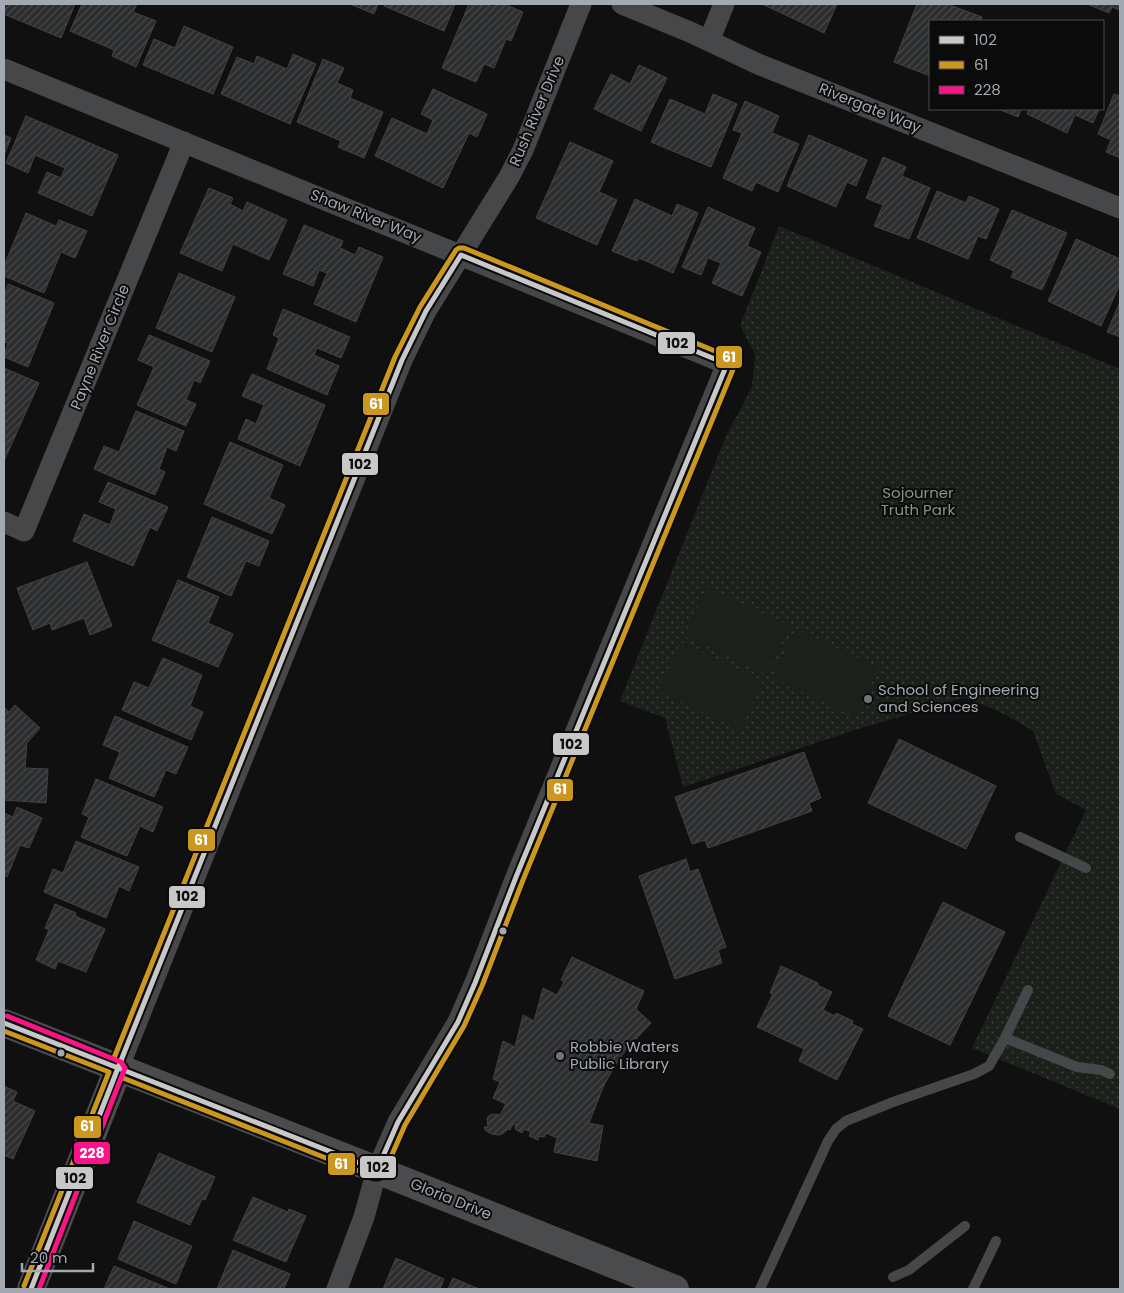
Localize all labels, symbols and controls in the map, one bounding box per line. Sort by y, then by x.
legend [929,20,1104,110]
text: 102 [974,29,997,50]
street label: Rush River Drive [504,52,569,169]
text: 61 [974,54,988,75]
street label: Rivergate Way [816,77,925,138]
text: 228 [974,79,1001,100]
street label: Shaw River Way [307,184,425,248]
street label: Payne River Circle [65,281,134,413]
line badge: 102 [657,331,696,355]
text: 102 [666,333,688,353]
line badge: 61 [715,345,743,369]
text: 61 [722,347,736,367]
line badge: 61 [362,392,390,416]
text: 61 [369,394,383,414]
line badge: 102 [341,452,379,476]
text: 102 [349,454,371,474]
park label: Sojourner Truth Park [881,482,956,520]
place label: School of Engineering and Sciences [878,679,1039,717]
marker: School of Engineering and Sciences [862,693,874,705]
line badge: 102 [552,732,590,756]
text: 102 [560,734,582,754]
line badge: 61 [546,778,574,802]
text: 61 [553,779,567,799]
line badge: 61 [187,828,216,852]
text: 61 [194,830,208,850]
line badge: 102 [168,885,206,909]
text: 102 [176,886,198,906]
unlabelled marker [498,926,508,936]
place label: Robbie Waters Public Library [570,1036,679,1074]
unlabelled marker [56,1048,66,1058]
marker: Robbie Waters Public Library [554,1050,566,1062]
line badge: 61 [73,1115,102,1139]
text: 61 [80,1116,94,1136]
line badge: 228 [73,1141,111,1165]
text: 228 [79,1143,105,1163]
line badge: 61 [327,1152,356,1176]
text: 61 [334,1154,348,1174]
line badge: 102 [359,1155,397,1179]
text: 102 [367,1157,389,1177]
line badge: 102 [55,1166,94,1190]
text: 102 [64,1168,86,1188]
street label: Gloria Drive [407,1173,495,1224]
scale bar [22,1240,94,1272]
text: 20 m [30,1247,68,1268]

